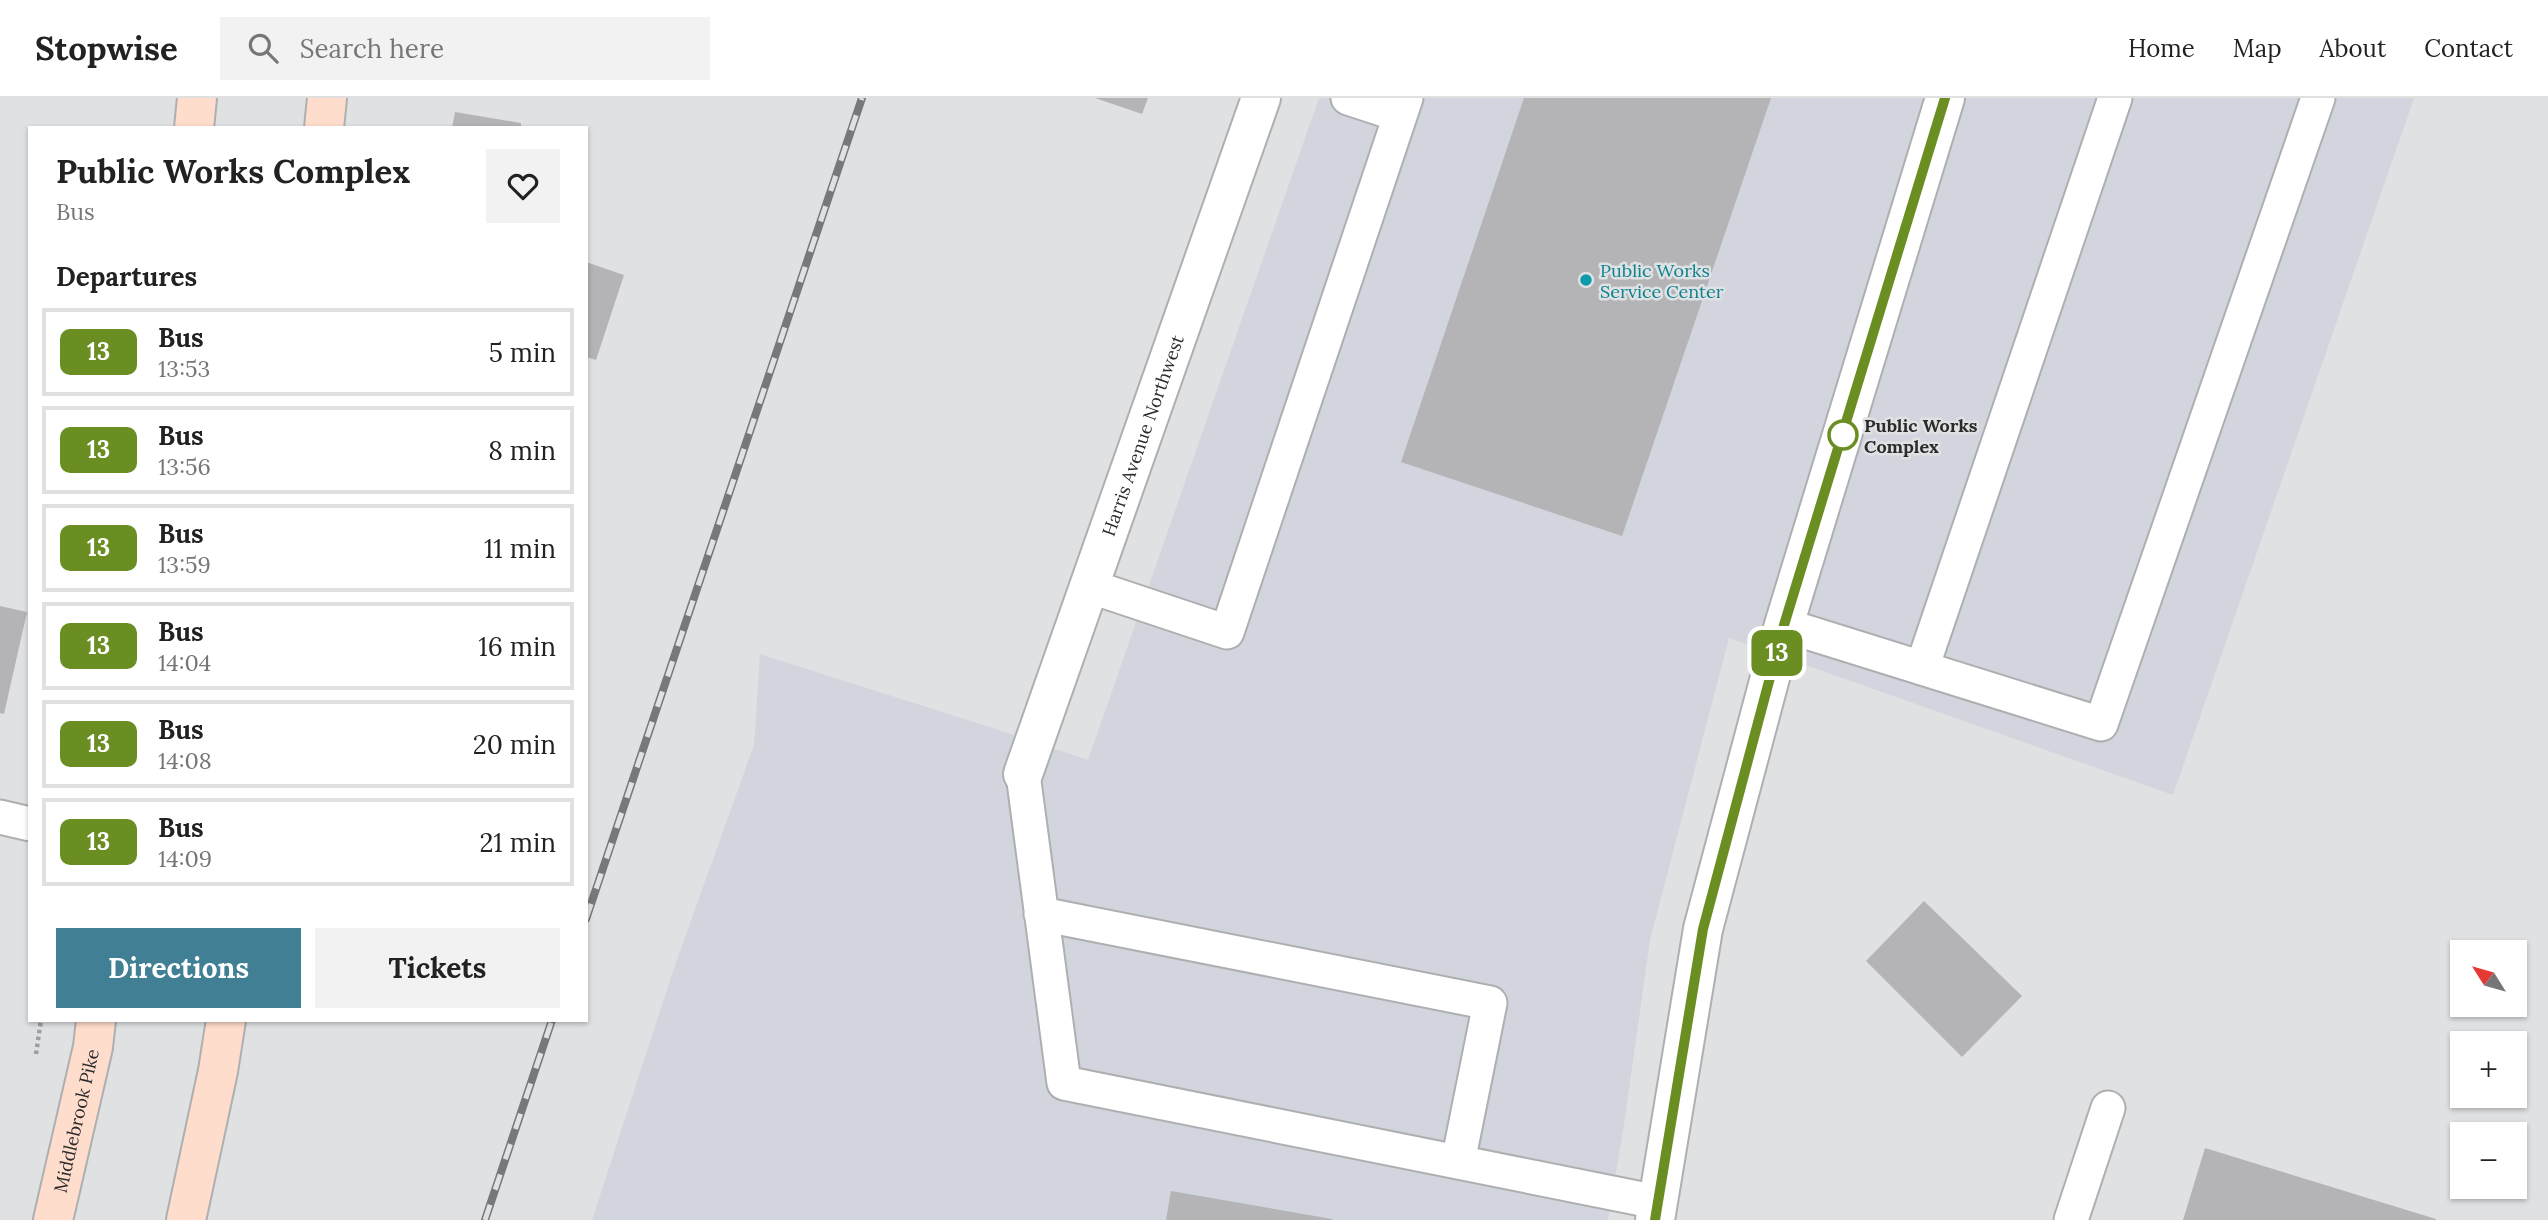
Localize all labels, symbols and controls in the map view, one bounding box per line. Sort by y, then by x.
search box [220,17,710,80]
text: Stopwise [35,27,178,69]
icon: search [244,29,282,67]
text: Search here [300,32,444,65]
text: Home [2128,33,2195,64]
text: Map [2233,33,2282,64]
text: About [2320,33,2386,64]
text: Contact [2424,33,2513,64]
button: heart [486,149,560,223]
text: Public Works Complex [56,150,410,192]
text: Bus [56,197,95,226]
place label: Public Works Service Center [1600,259,1724,303]
text: Departures [56,260,197,293]
marker: Public Works Service Center [1578,272,1594,288]
text: Bus [158,321,204,354]
street label: Harris Avenue Northwest [1096,332,1188,539]
text: 13 [87,336,110,367]
text: 5 min [489,336,556,369]
text: 13:53 [158,354,210,383]
place label: Public Works Complex [1864,414,1978,458]
text: Bus [158,419,204,452]
marker: Public Works Complex [1828,420,1858,450]
text: 13 [87,434,110,465]
text: 8 min [488,434,556,467]
text: 13:56 [158,452,211,481]
text: Bus [158,517,204,550]
text: 13 [87,532,110,563]
text: 11 min [484,532,556,565]
text: 13:59 [158,550,211,579]
text: Bus [158,615,204,648]
text: 13 [87,630,110,661]
text: 16 min [478,630,556,663]
line badge: 13 [1746,630,1809,676]
text: 13 [1765,637,1789,668]
text: 14:04 [158,648,211,677]
text: Bus [158,713,204,746]
text: 13 [87,728,110,759]
text: 20 min [473,728,556,761]
text: 14:08 [158,746,212,775]
text: Bus [158,811,204,844]
text: 13 [87,826,110,857]
text: 21 min [479,826,556,859]
text: 14:09 [158,844,212,873]
button: Directions [56,928,301,1008]
button: Tickets [315,928,560,1008]
north arrow [2450,940,2527,1017]
map controls [2450,940,2527,1199]
button: + [2450,1031,2527,1108]
street label: Middlebrook Pike [48,1046,104,1195]
button: − [2450,1122,2527,1199]

